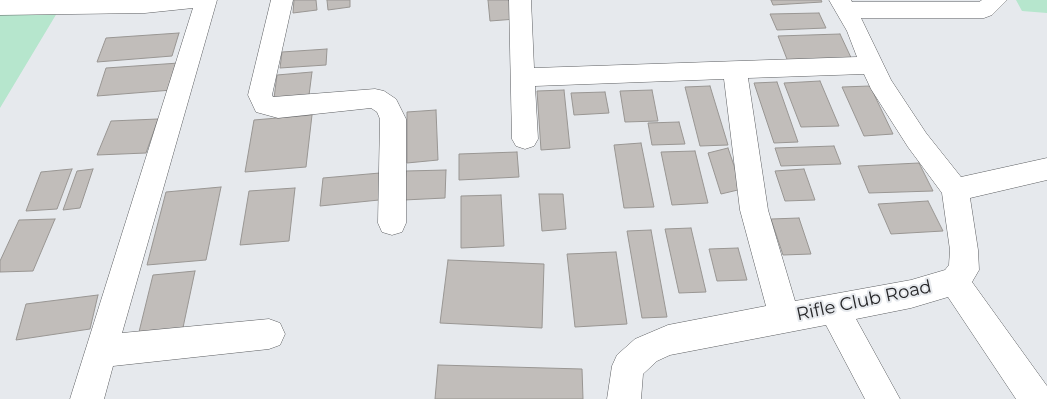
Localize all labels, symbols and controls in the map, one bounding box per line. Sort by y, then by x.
street label: Rifle Club Road [794,276,934,326]

